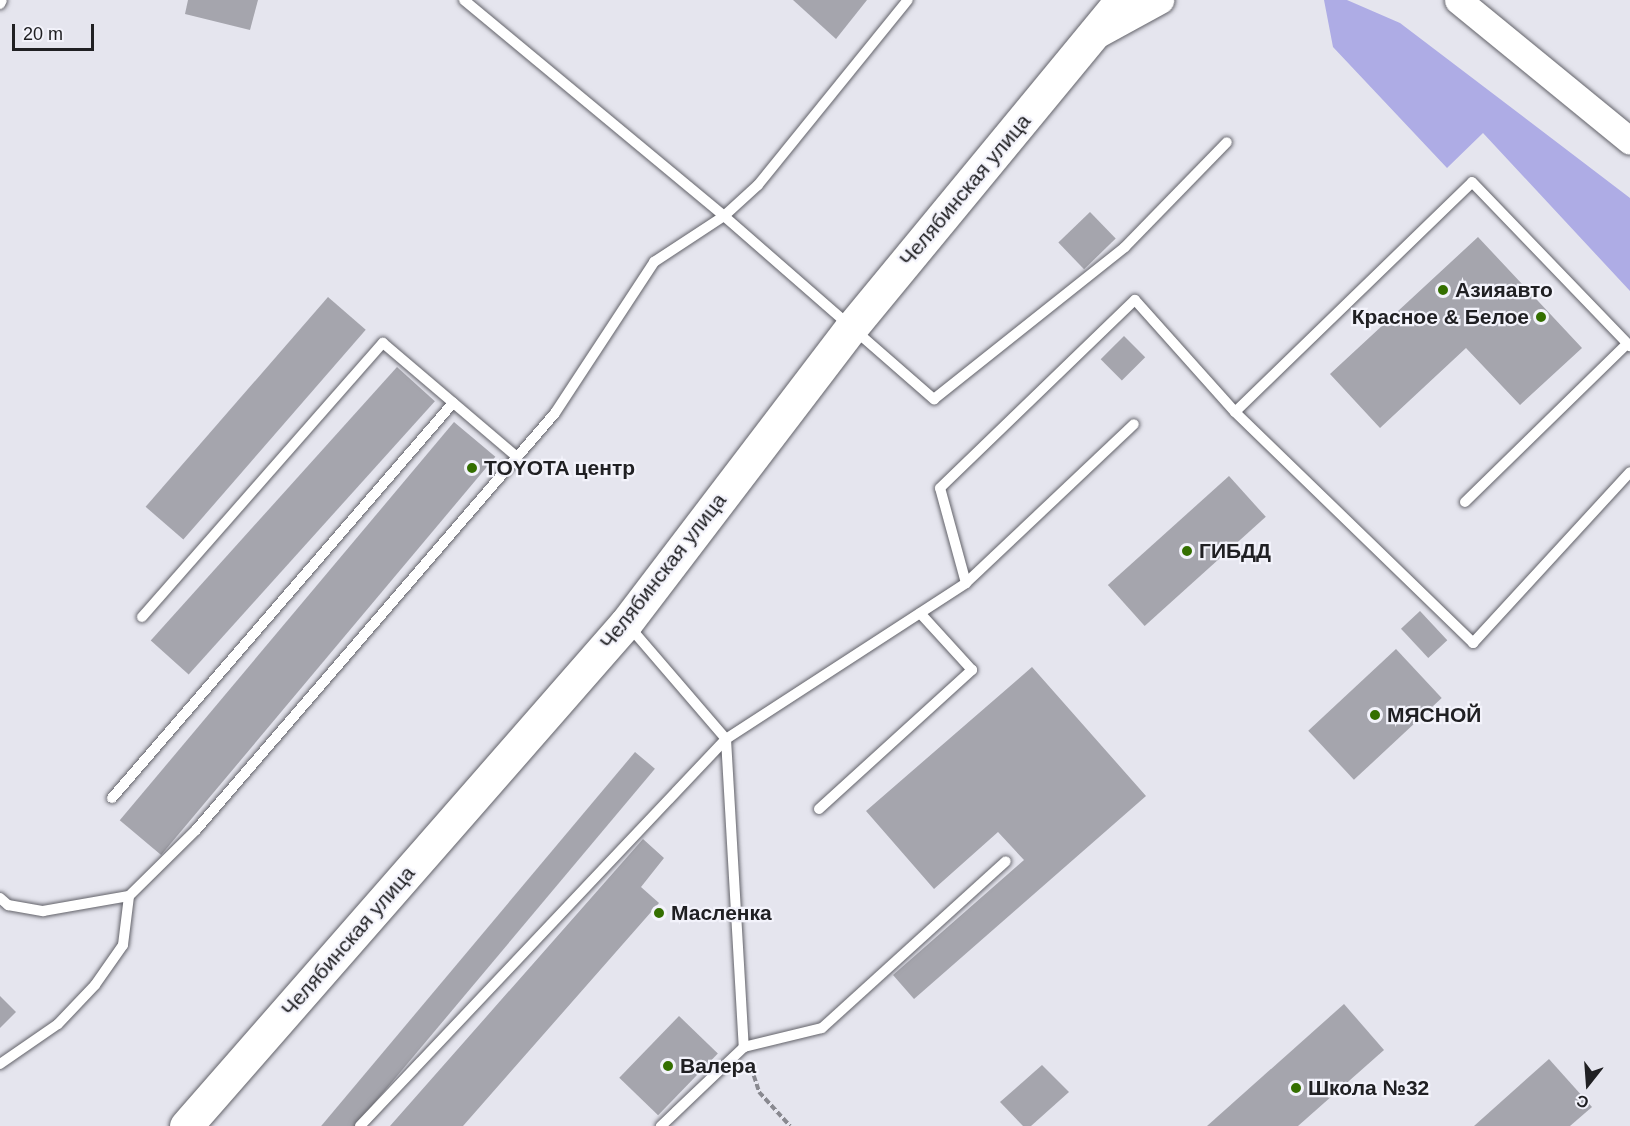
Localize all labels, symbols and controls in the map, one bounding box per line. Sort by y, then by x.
scale bar [15,12,98,50]
text: 20 m [23,24,63,44]
street label: Челябинская улица [894,109,1036,271]
place label: Азияавто [1455,277,1553,303]
marker: Азияавто [1436,283,1450,297]
place label: Красное & Белое [1352,304,1529,330]
marker: Красное & Белое [1534,310,1548,324]
place label: TOYOTA центр [484,455,636,481]
marker: TOYOTA центр [465,461,479,475]
street label: Челябинская улица [594,488,732,654]
place label: ГИБДД [1199,538,1271,564]
marker: ГИБДД [1180,544,1194,558]
place label: МЯСНОЙ [1387,702,1481,728]
marker: МЯСНОЙ [1368,708,1382,722]
street label: Челябинская улица [276,861,420,1021]
place label: Масленка [671,900,772,926]
marker: Масленка [652,906,666,920]
place label: Валера [680,1053,756,1079]
north arrow [1558,1054,1618,1114]
marker: Валера [661,1059,675,1073]
place label: Школа №32 [1308,1075,1429,1101]
marker: Школа №32 [1289,1081,1303,1095]
text: С [1575,1092,1591,1112]

